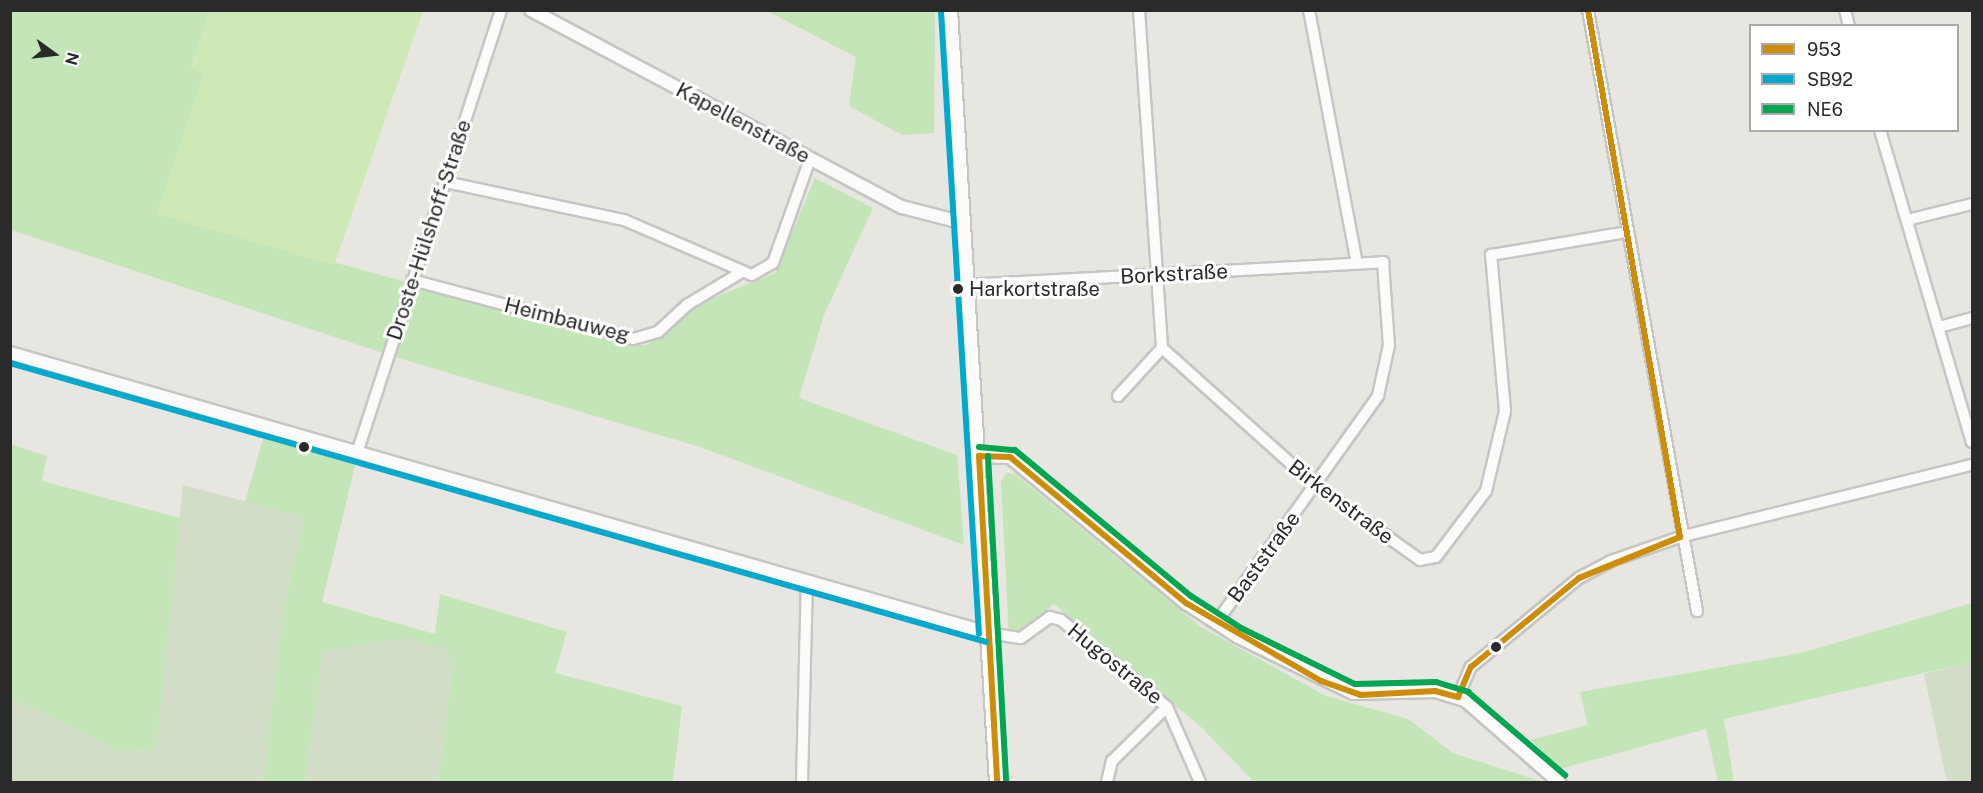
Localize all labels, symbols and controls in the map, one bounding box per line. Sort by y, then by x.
north arrow [24,24,84,84]
legend [1749,24,1959,132]
text: 953 [1807,39,1841,60]
text: N [61,50,83,67]
text: SB92 [1807,69,1853,90]
street label: Kapellenstraße [672,77,814,169]
text: NE6 [1807,99,1843,120]
street label: Droste-Hülshoff-Straße [381,117,477,343]
street label: Borkstraße [1119,259,1229,289]
place label: Harkortstraße [969,277,1100,301]
marker: Harkortstraße [952,283,964,295]
street label: Heimbauweg [502,292,632,348]
unlabelled marker [298,441,310,453]
street label: Birkenstraße [1283,454,1399,550]
street label: Baststraße [1223,507,1305,607]
street label: Hugostraße [1062,618,1168,710]
unlabelled marker [1490,641,1502,653]

